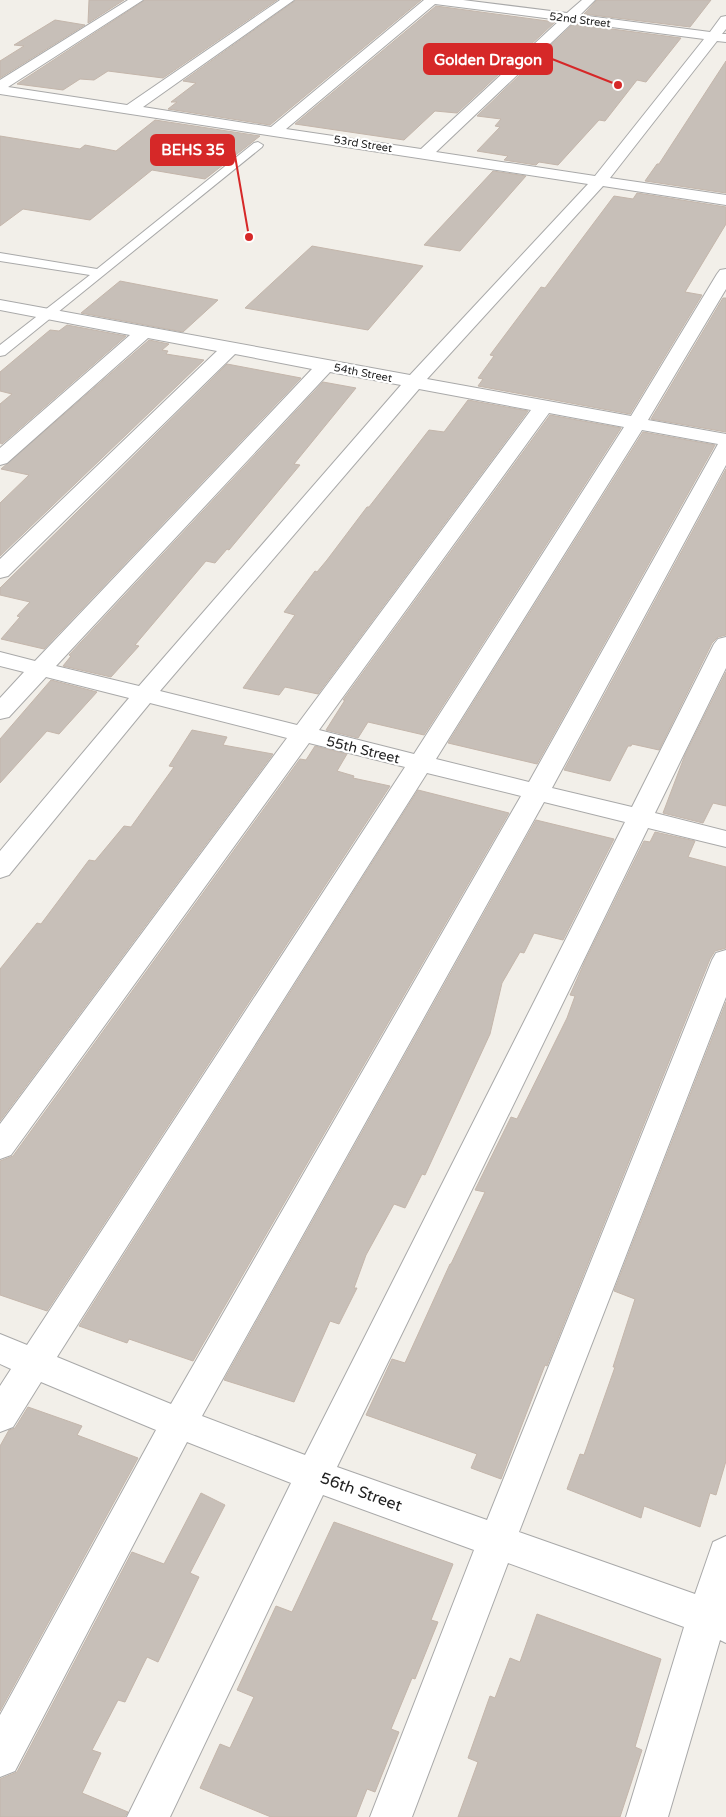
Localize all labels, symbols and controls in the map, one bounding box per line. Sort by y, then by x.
street label: 52nd Street [549,10,611,30]
callout: Golden Dragon [424,44,552,74]
text: Golden Dragon [434,51,542,70]
street label: 53rd Street [333,133,393,155]
callout: BEHS 35 [151,135,234,165]
text: BEHS 35 [161,141,225,159]
street label: 54th Street [333,361,393,385]
street label: 55th Street [324,733,402,767]
street label: 56th Street [317,1468,405,1516]

